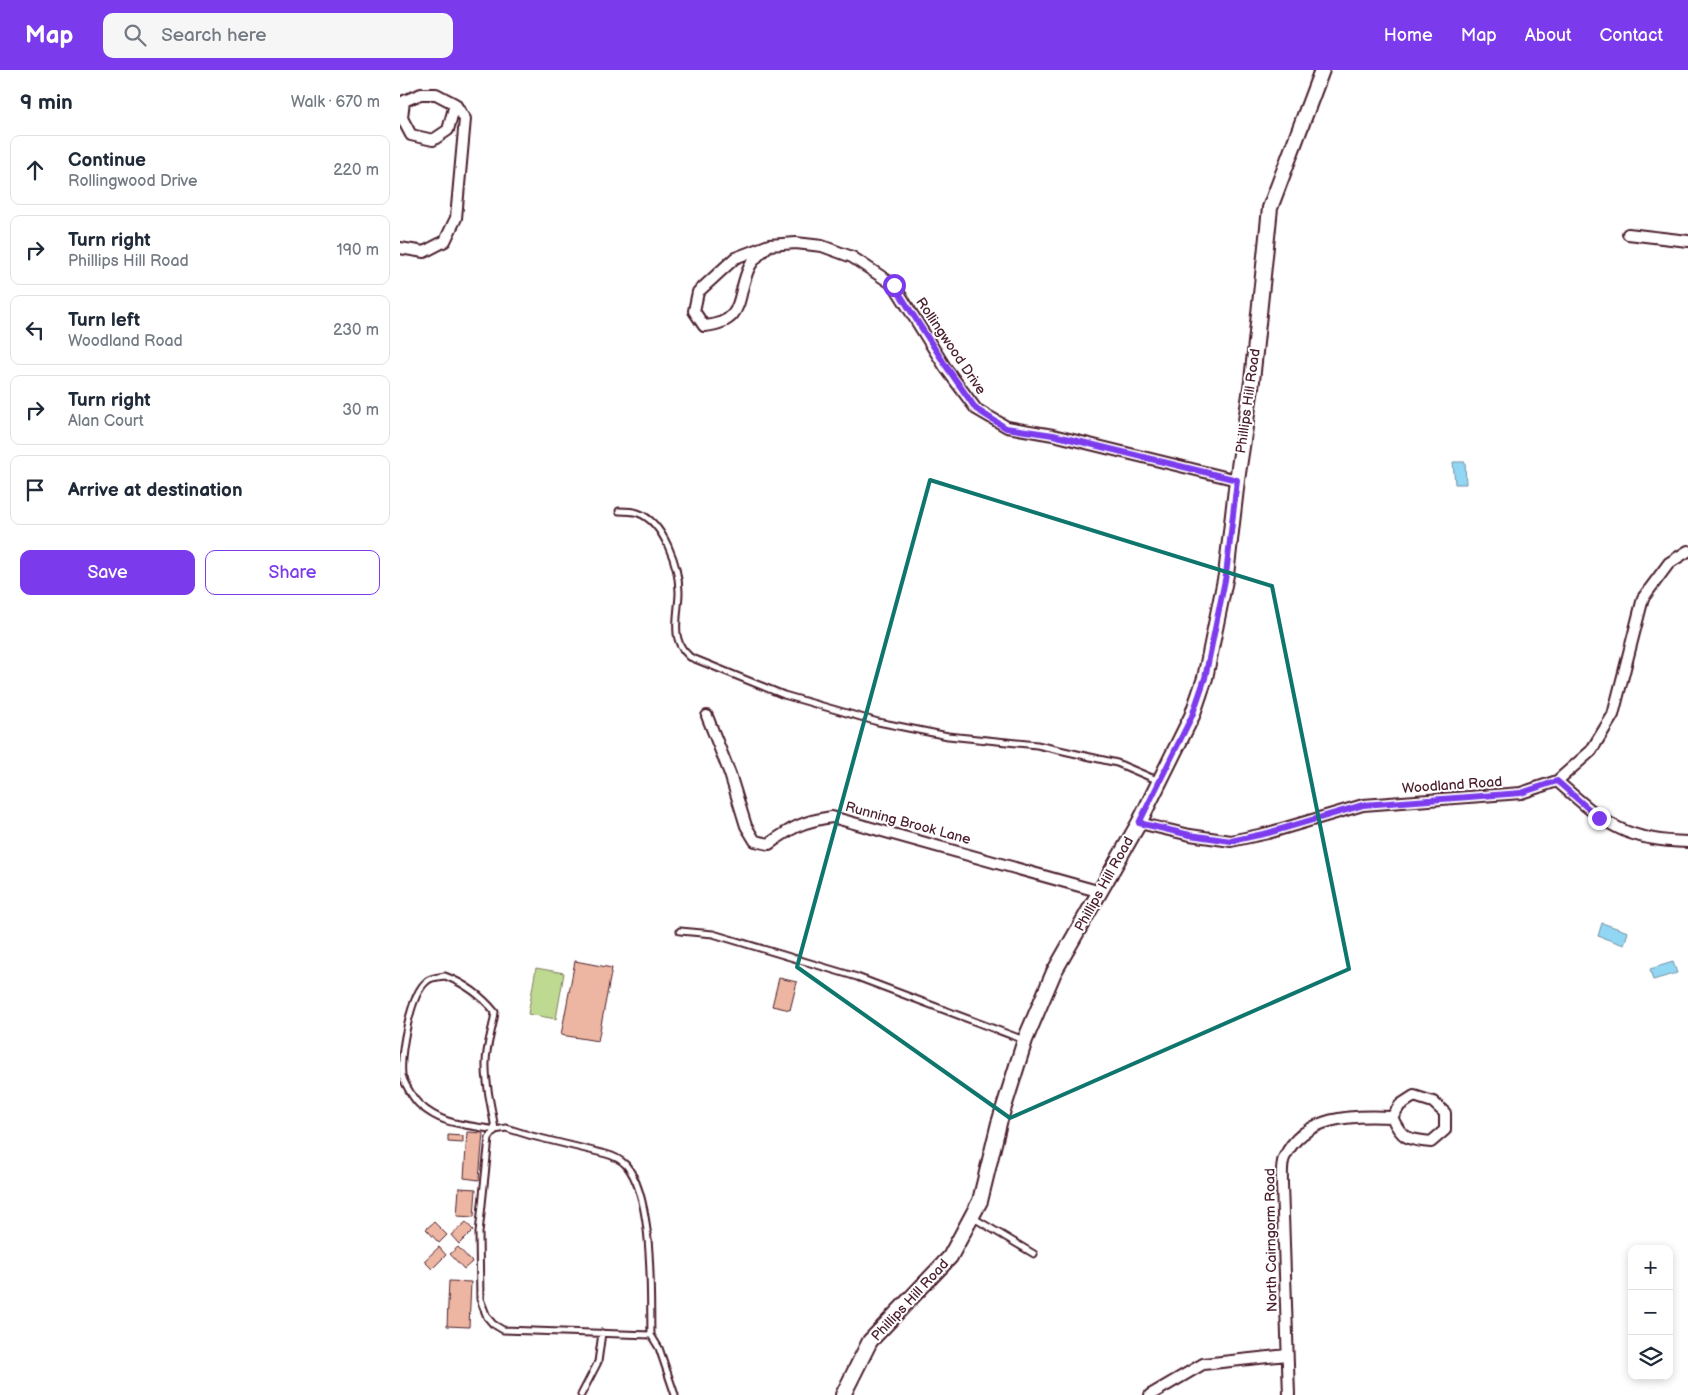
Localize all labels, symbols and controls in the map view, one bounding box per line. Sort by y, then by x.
search box [103,13,453,58]
text: Map [25,21,73,50]
icon: search [121,21,149,49]
text: Search here [161,24,267,47]
text: Home [1384,25,1433,46]
text: Map [1461,25,1497,46]
text: About [1525,25,1572,46]
text: Contact [1600,25,1663,46]
text: 9 min [20,90,73,115]
text: Walk · 670 m [291,93,380,112]
text: Continue [68,149,146,172]
icon: ahead [21,156,49,184]
text: 220 m [333,161,379,180]
text: Rollingwood Drive [68,172,198,191]
text: Turn right [68,229,151,252]
icon: right [21,236,49,264]
text: 190 m [337,241,379,260]
text: Phillips Hill Road [68,252,189,271]
route start [883,274,906,297]
street label: Rollingwood Drive [912,294,990,398]
text: Turn left [68,309,140,332]
icon: left [21,316,49,344]
text: 230 m [333,321,379,340]
text: Woodland Road [68,332,183,351]
street label: Phillips Hill Road [1232,348,1264,454]
text: Turn right [68,389,151,412]
icon: right [21,396,49,424]
text: 30 m [342,401,379,420]
text: Alan Court [68,412,144,431]
icon: arrive [21,476,49,504]
text: Arrive at destination [68,479,243,502]
button: Save [20,550,195,595]
button: Share [205,550,380,595]
street label: Woodland Road [1401,773,1503,797]
street label: Running Brook Lane [843,798,973,848]
route end [1588,807,1611,830]
street label: Phillips Hill Road [1071,834,1137,934]
street label: North Cairngorm Road [1261,1168,1281,1312]
map controls [1628,1245,1673,1380]
button: + [1628,1245,1673,1290]
street label: Phillips Hill Road [868,1256,952,1344]
button: − [1628,1290,1673,1335]
button: layers [1628,1335,1673,1380]

